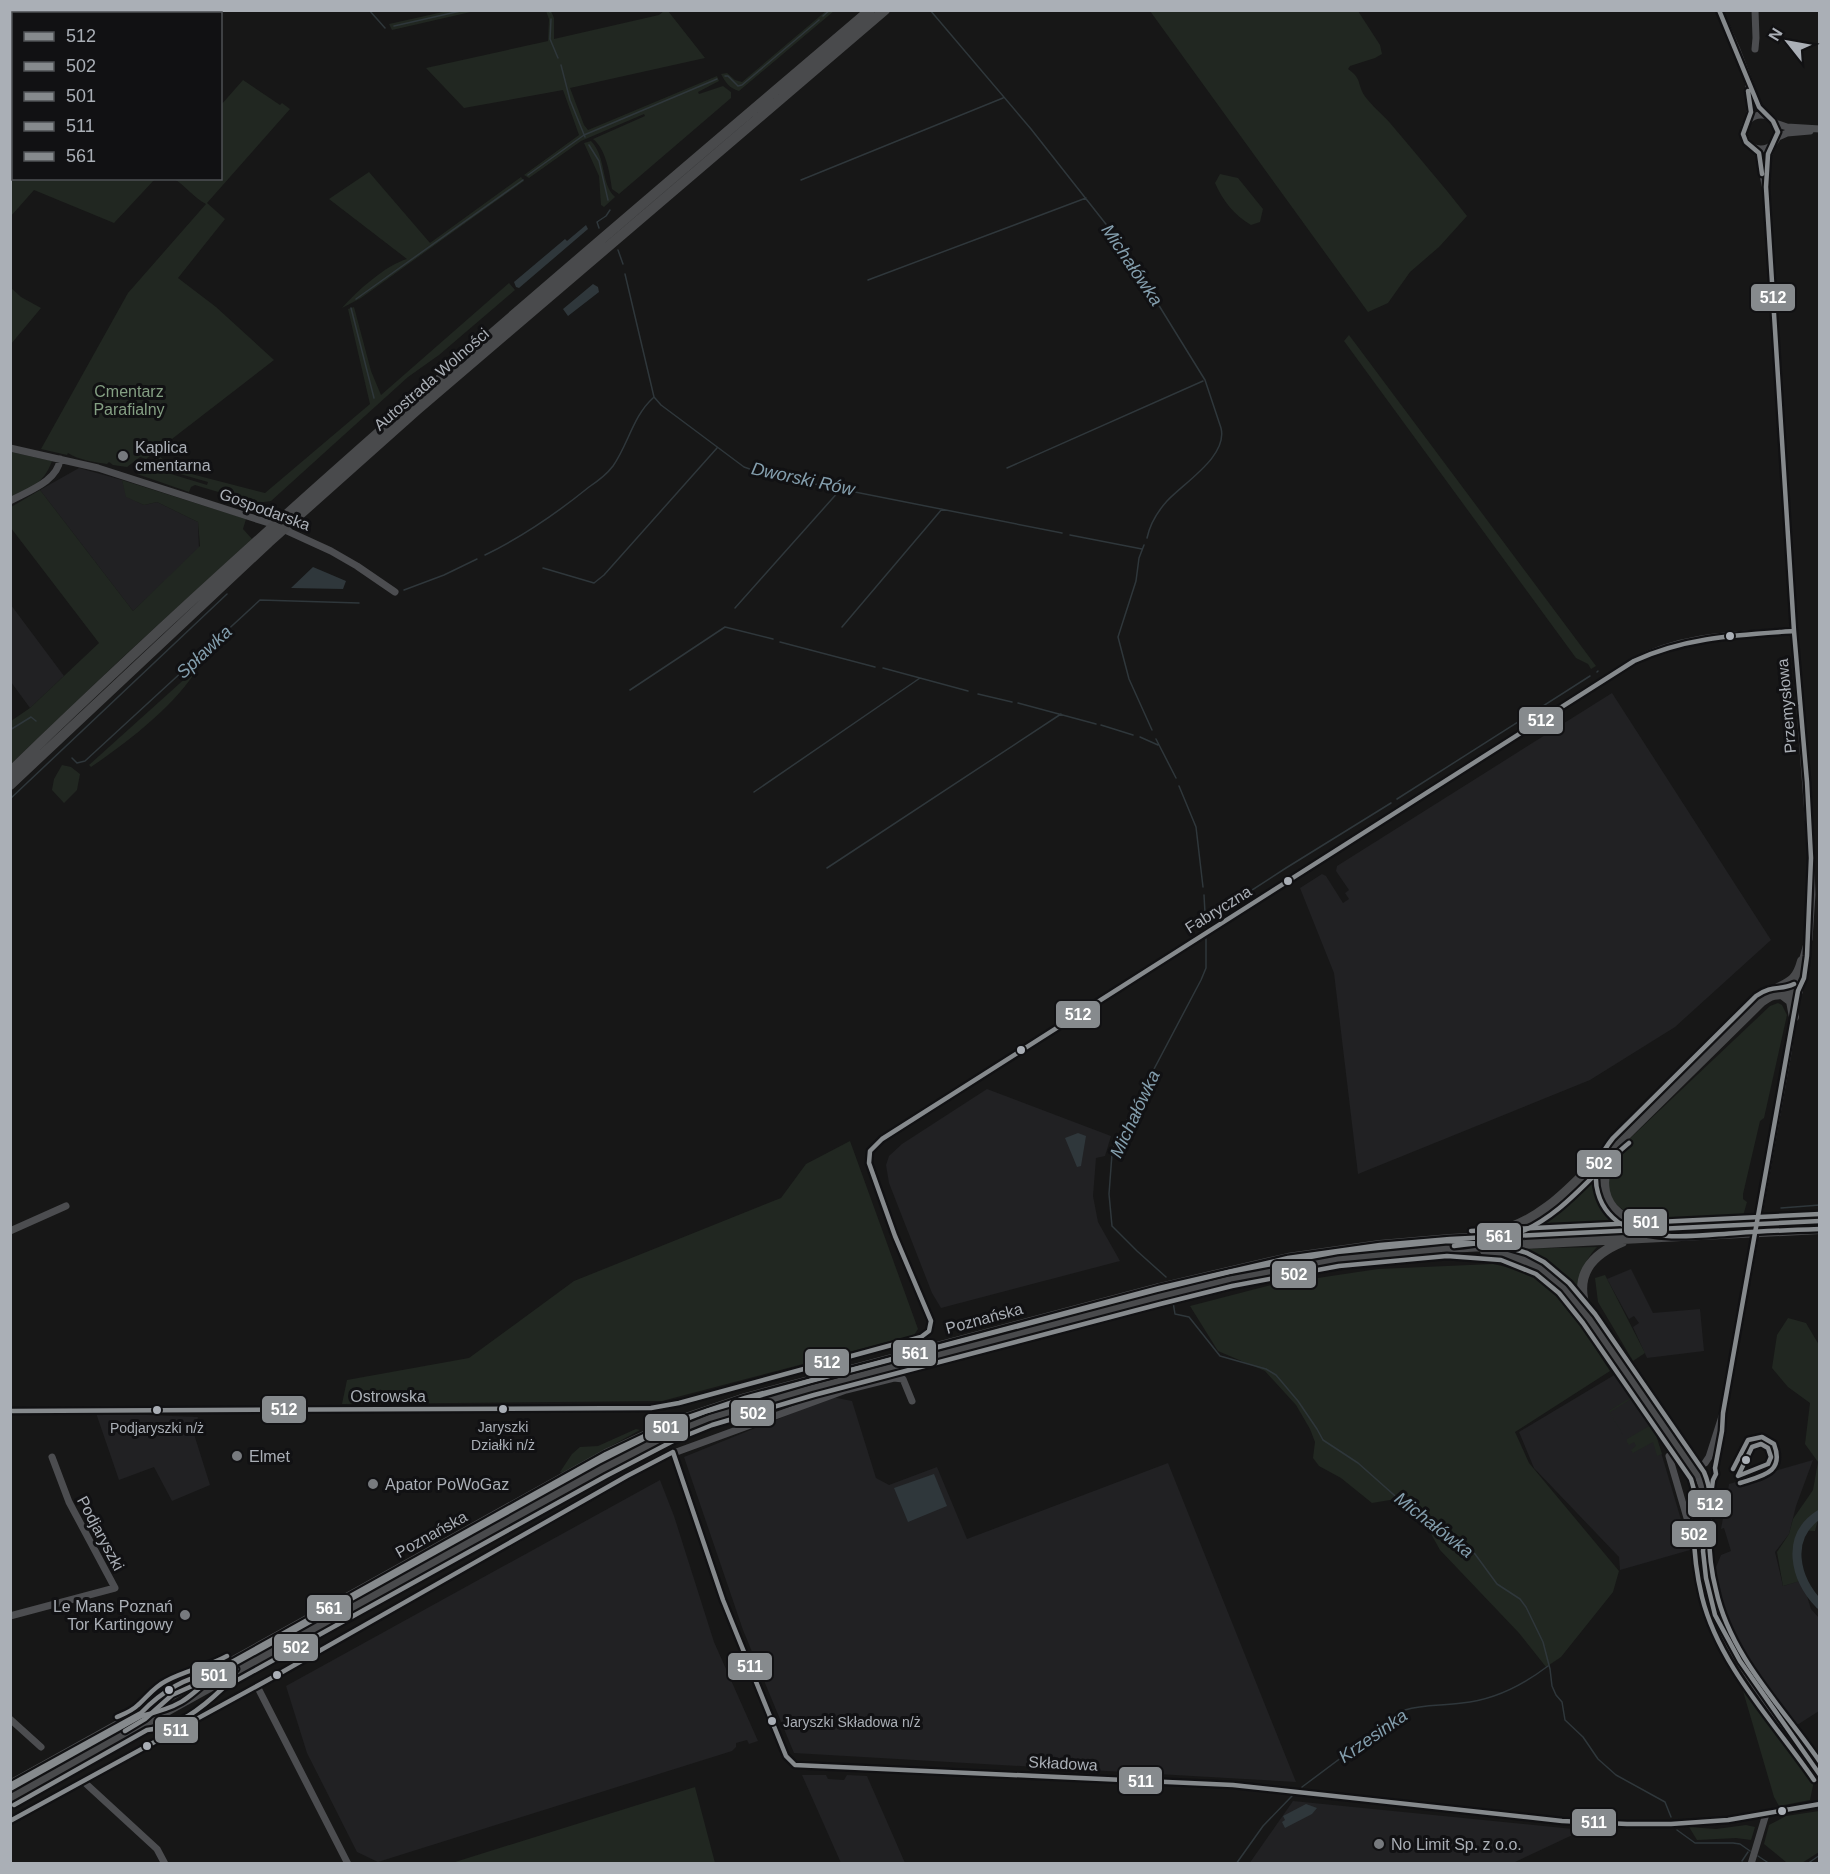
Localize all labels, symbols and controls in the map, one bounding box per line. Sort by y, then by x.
legend [12,12,222,180]
north arrow [1758,12,1818,72]
text: N [1765,25,1786,44]
text: 512 [66,26,96,46]
text: 502 [66,56,96,76]
text: 501 [66,86,96,106]
text: 511 [66,116,95,136]
text: 561 [66,146,96,166]
water label: Michałówka [1097,220,1167,310]
line badge: 512 [1750,283,1796,312]
text: 512 [1760,289,1786,306]
street label: Autostrada Wolności [370,325,492,434]
park label: Cmentarz Parafialny [93,383,165,418]
place label: Kaplica cmentarna [135,439,211,474]
marker: Kaplica cmentarna [116,449,130,463]
water label: Dworski Rów [750,458,857,500]
street label: Gospodarska [217,485,313,534]
water label: Spławka [172,621,236,683]
unlabelled marker [1724,630,1736,642]
street label: Przemysłowa [1774,658,1799,754]
line badge: 512 [1518,706,1564,735]
text: 512 [1528,712,1554,729]
unlabelled marker [1282,875,1294,887]
street label: Fabryczna [1182,882,1255,936]
line badge: 512 [1055,1000,1101,1029]
text: 512 [1065,1006,1091,1023]
unlabelled marker [1015,1044,1027,1056]
water label: Michałówka [1106,1067,1164,1161]
line badge: 502 [1576,1149,1622,1178]
text: 502 [1586,1155,1612,1172]
line badge: 501 [1623,1208,1668,1237]
text: 501 [1633,1214,1659,1231]
line badge: 561 [1476,1222,1522,1251]
text: 561 [1486,1228,1512,1245]
line badge: 502 [1271,1260,1317,1289]
text: 502 [1281,1266,1307,1283]
street label: Poznańska [944,1300,1025,1337]
line badge: 561 [892,1339,937,1367]
text: 561 [902,1345,928,1362]
line badge: 512 [804,1348,850,1377]
text: 512 [814,1354,840,1371]
street label: Ostrowska [350,1388,426,1405]
line badge: 512 [261,1395,307,1424]
line badge: 502 [730,1399,775,1427]
text: 512 [271,1401,297,1418]
marker: Jaryszki Działki n/ż [497,1403,509,1415]
marker: Podjaryszki n/ż [151,1404,163,1416]
text: 502 [740,1405,766,1422]
line badge: 501 [644,1413,689,1442]
place label: Jaryszki Działki n/ż [471,1419,535,1453]
text: 501 [653,1419,679,1436]
place label: Podjaryszki n/ż [110,1420,204,1436]
place label: Elmet [249,1448,290,1465]
marker: Elmet [230,1449,244,1463]
unlabelled marker [1740,1454,1752,1466]
place label: Apator PoWoGaz [385,1476,509,1493]
marker: Apator PoWoGaz [366,1477,380,1491]
water label: Michałówka [1391,1488,1477,1562]
line badge: 512 [1687,1489,1732,1518]
street label: Podjaryszki [74,1493,127,1573]
text: 512 [1697,1496,1723,1513]
street label: Poznańska [392,1508,470,1561]
line badge: 502 [1671,1520,1717,1548]
text: 502 [1681,1526,1707,1543]
line badge: 561 [306,1594,352,1622]
place label: Le Mans Poznań Tor Kartingowy [53,1598,173,1633]
text: 561 [316,1600,342,1617]
marker: Le Mans Poznań Tor Kartingowy [178,1608,192,1622]
line badge: 502 [273,1633,319,1662]
text: 502 [283,1639,309,1656]
line badge: 511 [727,1652,773,1681]
text: 511 [737,1658,763,1675]
line badge: 501 [191,1661,237,1689]
text: 501 [201,1667,227,1684]
unlabelled marker [271,1669,283,1681]
unlabelled marker [163,1684,175,1696]
water label: Krzesinka [1335,1705,1411,1767]
place label: Jaryszki Składowa n/ż [783,1714,921,1730]
marker: Jaryszki Składowa n/ż [766,1715,778,1727]
line badge: 511 [154,1716,199,1744]
text: 511 [163,1722,189,1739]
unlabelled marker [141,1740,153,1752]
street label: Składowa [1028,1753,1098,1774]
line badge: 511 [1118,1766,1163,1795]
text: 511 [1128,1773,1154,1790]
unlabelled marker [1776,1805,1788,1817]
line badge: 511 [1571,1808,1617,1837]
text: 511 [1581,1814,1607,1831]
place label: No Limit Sp. z o.o. [1391,1836,1522,1853]
marker: No Limit Sp. z o.o. [1372,1837,1386,1851]

